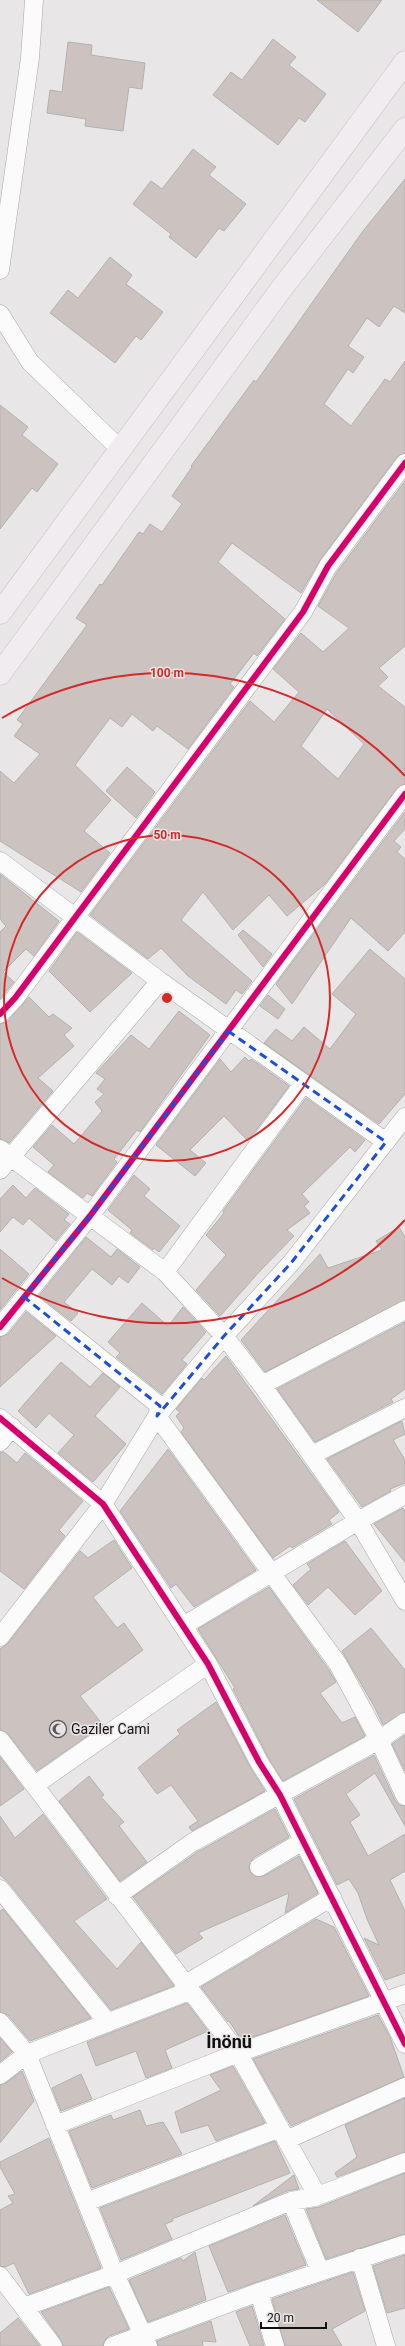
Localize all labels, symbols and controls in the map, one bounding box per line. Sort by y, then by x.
text: 100 m [150,666,184,680]
text: 50 m [153,828,181,842]
centre of rings [160,991,174,1005]
mosque icon: Gaziler Cami [48,1719,68,1739]
place label: Gaziler Cami [71,1721,150,1737]
district label: İnönü [206,2031,252,2052]
scale bar [261,2304,326,2330]
text: 20 m [267,2311,294,2325]

